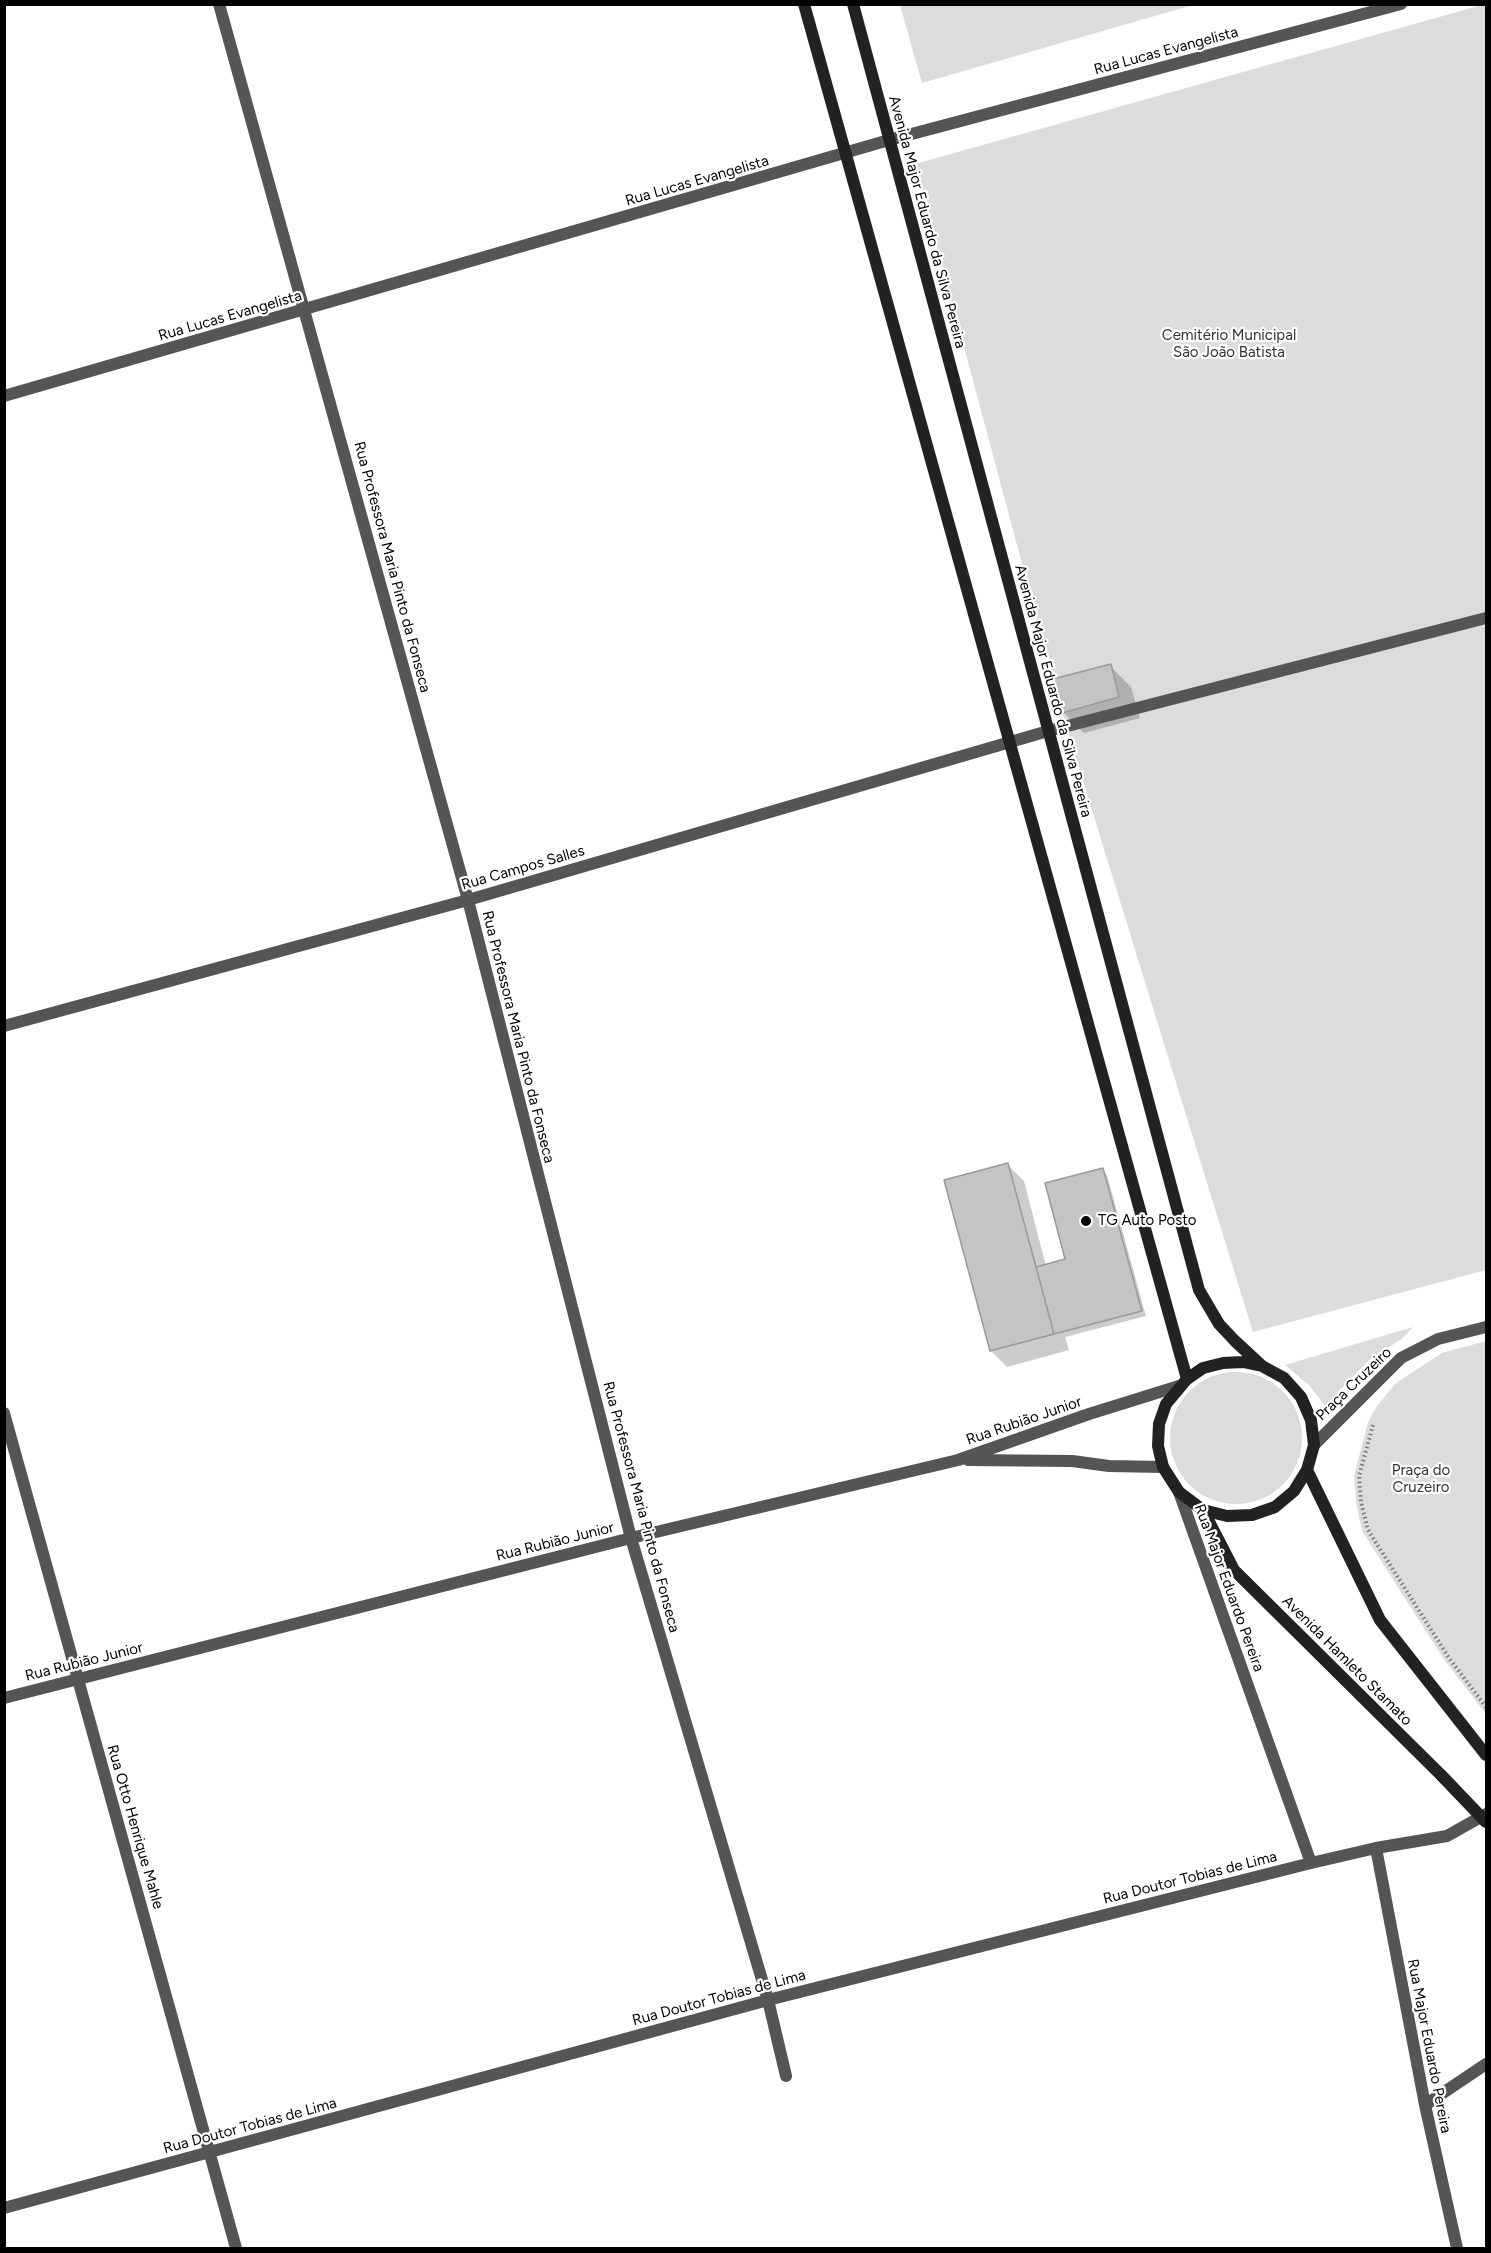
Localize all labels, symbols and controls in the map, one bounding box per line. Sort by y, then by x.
street label: Rua Lucas Evangelista [1092,23,1240,79]
street label: Avenida Major Eduardo da Silva Pereira [885,94,969,350]
street label: Rua Lucas Evangelista [623,152,771,210]
street label: Rua Lucas Evangelista [156,287,304,345]
park label: Cemitério Municipal São João Batista [1162,327,1296,362]
street label: Rua Professora Maria Pinto da Fonseca [350,439,434,695]
street label: Avenida Major Eduardo da Silva Pereira [1011,563,1095,819]
street label: Rua Campos Salles [459,842,587,894]
street label: Rua Professora Maria Pinto da Fonseca [478,909,558,1165]
place label: TG Auto Posto [1098,1212,1197,1230]
marker: TG Auto Posto [1079,1214,1093,1228]
street label: Praça Cruzeiro [1313,1344,1395,1424]
street label: Rua Professora Maria Pinto da Fonseca [599,1379,683,1635]
street label: Rua Rubião Junior [964,1393,1084,1449]
park label: Praça do Cruzeiro [1392,1462,1450,1497]
street label: Rua Major Eduardo Pereira [1190,1502,1268,1674]
street label: Rua Rubião Junior [494,1519,616,1565]
street label: Avenida Hamleto Stamato [1278,1592,1416,1730]
street label: Rua Rubião Junior [23,1639,145,1685]
street label: Rua Otto Henrique Mahle [103,1743,167,1911]
street label: Rua Doutor Tobias de Lima [1101,1848,1279,1908]
street label: Rua Major Eduardo Pereira [1403,1957,1455,2135]
street label: Rua Doutor Tobias de Lima [630,1966,808,2030]
street label: Rua Doutor Tobias de Lima [161,2094,339,2158]

